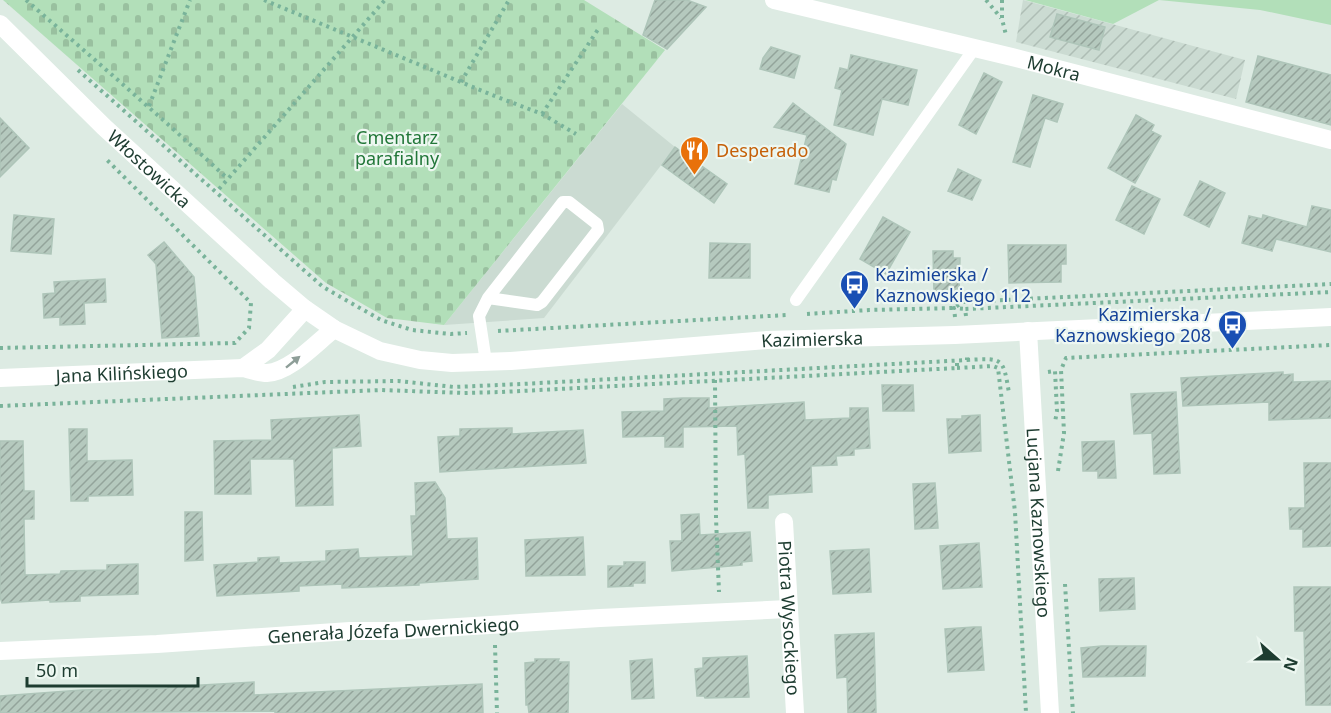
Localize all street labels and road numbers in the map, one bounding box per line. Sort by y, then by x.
street label: Mokra [1025,49,1083,86]
street label: Włostowicka [103,124,196,213]
street label: Kazimierska [760,325,863,352]
street label: Jana Kilińskiego [53,358,188,388]
street label: Lucjana Kaznowskiego [1022,427,1056,618]
street label: Piotra Wysockiego [773,540,806,696]
street label: Generała Józefa Dwernickiego [267,611,520,649]

